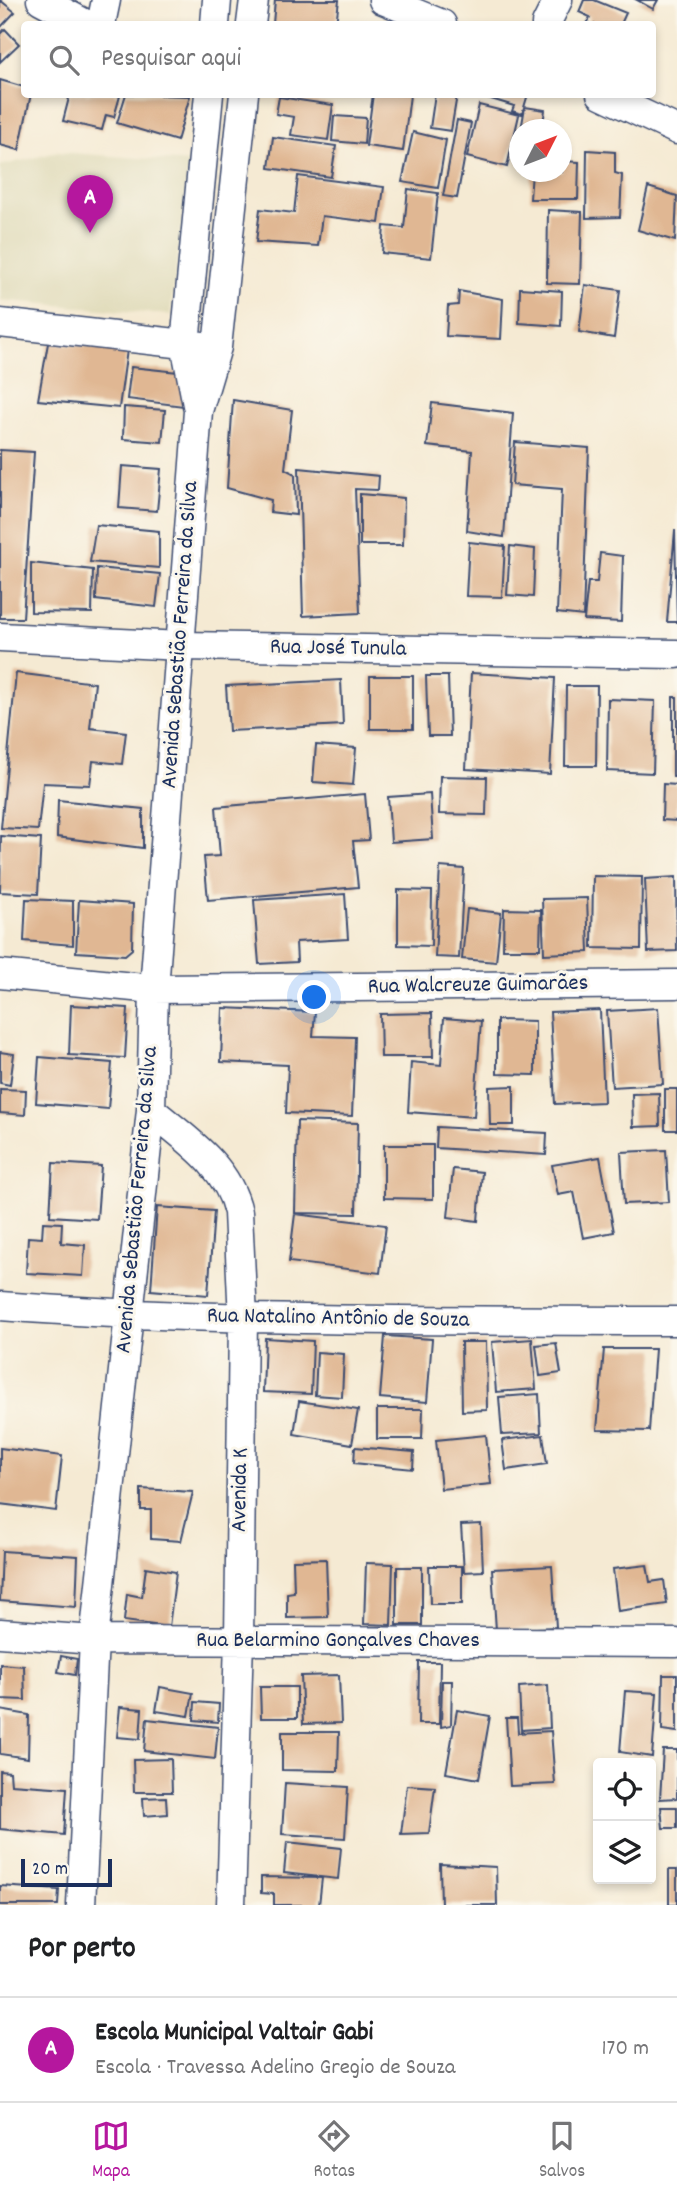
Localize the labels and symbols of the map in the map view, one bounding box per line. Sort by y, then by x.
north arrow [509,119,572,182]
pin: A [67,175,113,233]
street label: Avenida Sebastião Ferreira da Silva [154,479,208,790]
street label: Rua José Tunula [269,631,408,667]
street label: Rua Walcreuze Guimarães [367,968,589,1004]
your location [297,980,331,1014]
street label: Avenida Sebastião Ferreira da Silva [108,1044,168,1355]
street label: Rua Natalino Antônio de Souza [206,1300,471,1338]
street label: Avenida K [224,1447,258,1533]
street label: Rua Belarmino Gonçalves Chaves [196,1625,480,1658]
scale bar [21,1856,112,1888]

